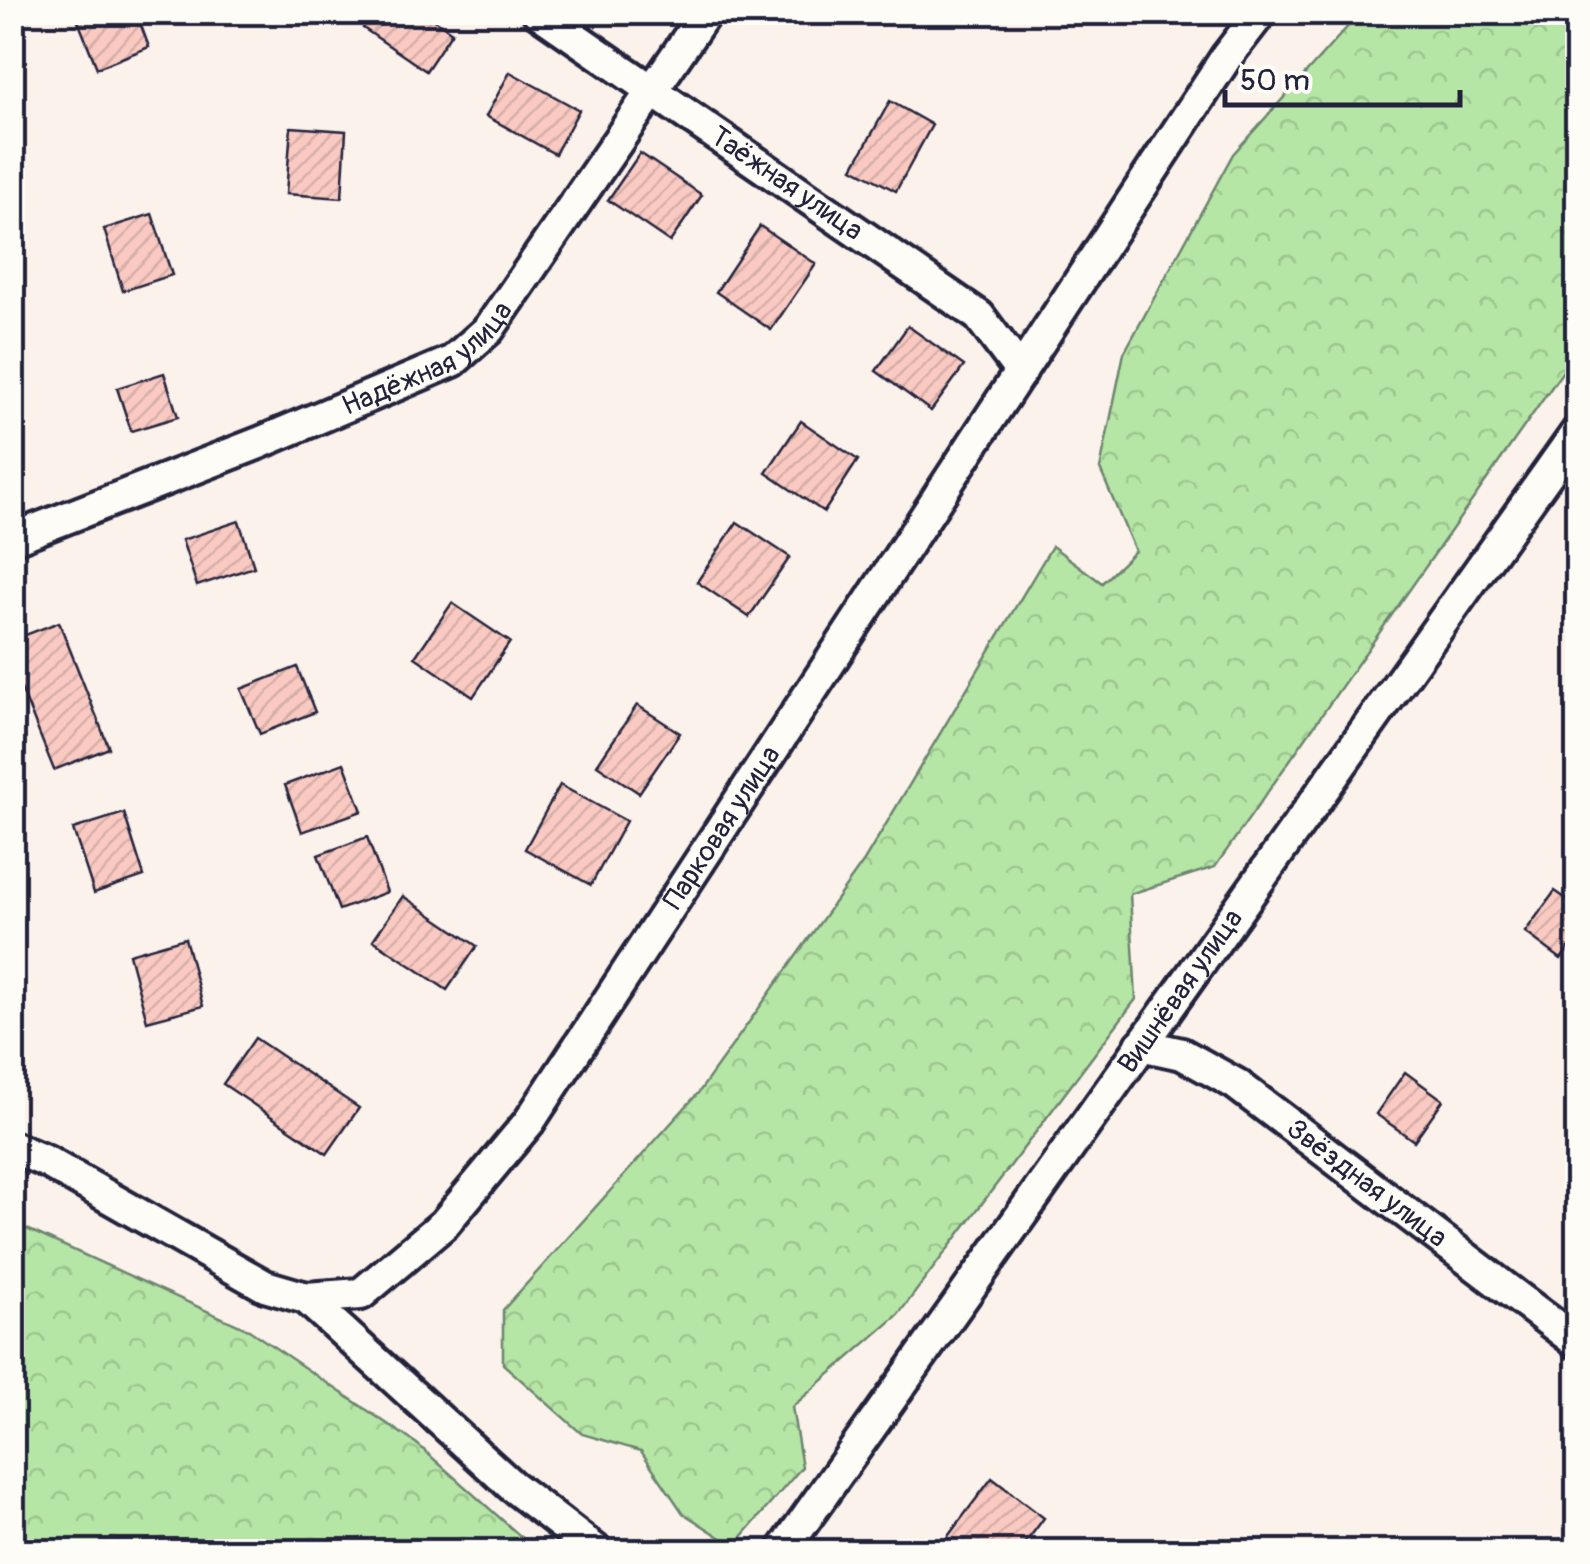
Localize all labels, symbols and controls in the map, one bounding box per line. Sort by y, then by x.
scale bar [1225,45,1460,107]
text: 50 m [1240,62,1310,99]
street label: Таёжная улица [704,119,870,248]
street label: Надёжная улица [337,295,520,423]
street label: Парковая улица [656,739,788,916]
street label: Вишнёвая улица [1110,902,1250,1080]
street label: Звёздная улица [1280,1111,1454,1255]

